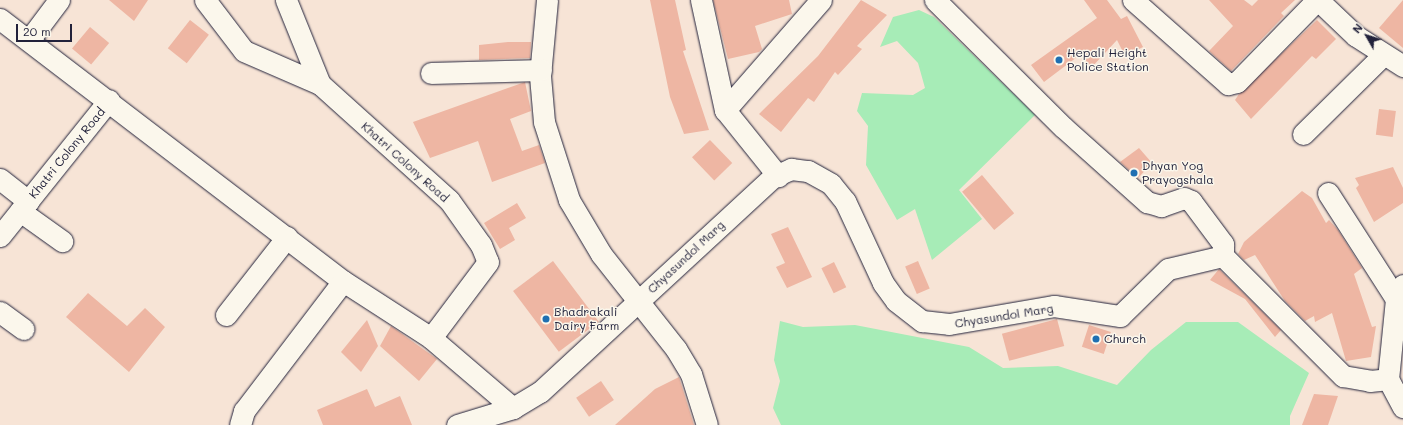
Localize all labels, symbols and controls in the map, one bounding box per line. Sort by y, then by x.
scale bar [18,16,74,42]
north arrow [1347,16,1387,56]
text: N [1349,20,1366,36]
text: 20 m [23,23,51,39]
place label: Hepali Height Police Station [1067,46,1149,74]
marker: Hepali Height Police Station [1054,55,1064,65]
street label: Khatri Colony Road [26,105,108,201]
street label: Khatri Colony Road [358,119,452,205]
place label: Dhyan Yog Prayogshala [1142,159,1214,187]
marker: Dhyan Yog Prayogshala [1129,168,1139,178]
street label: Chyasundol Marg [645,218,727,296]
street label: Chyasundol Marg [954,301,1054,331]
place label: Bhadrakali Dairy Farm [554,305,619,333]
marker: Bhadrakali Dairy Farm [541,314,551,324]
place label: Church [1104,332,1146,346]
marker: Church [1091,334,1101,344]

